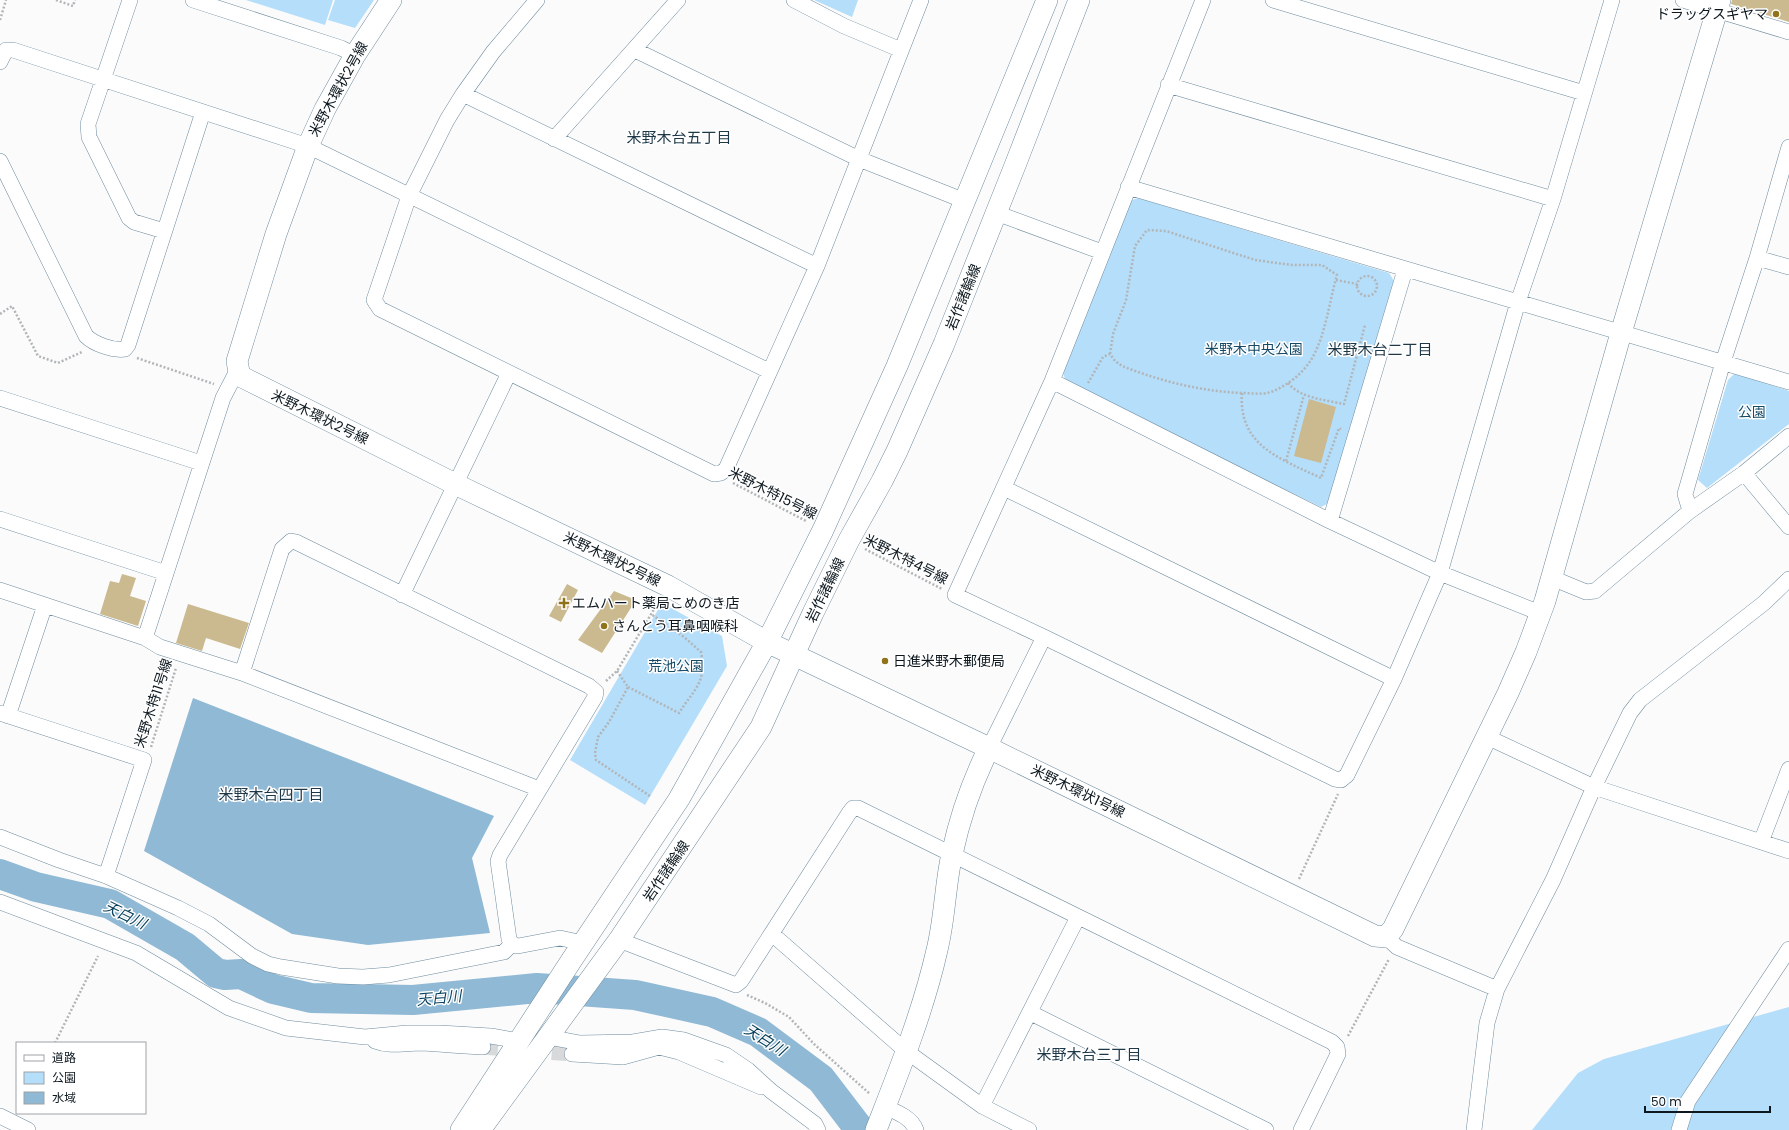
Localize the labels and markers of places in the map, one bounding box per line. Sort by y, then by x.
place label: ドラッグスギヤマ [1656,4,1768,24]
marker: ドラッグスギヤマ [1771,9,1781,19]
place label: エムハート薬局こめのき店 [572,593,740,613]
marker: エムハート薬局こめのき店 [559,598,569,608]
place label: さんとう耳鼻咽喉科 [612,616,738,636]
marker: さんとう耳鼻咽喉科 [599,621,609,631]
place label: 日進米野木郵便局 [893,651,1005,671]
marker: 日進米野木郵便局 [880,656,890,666]

